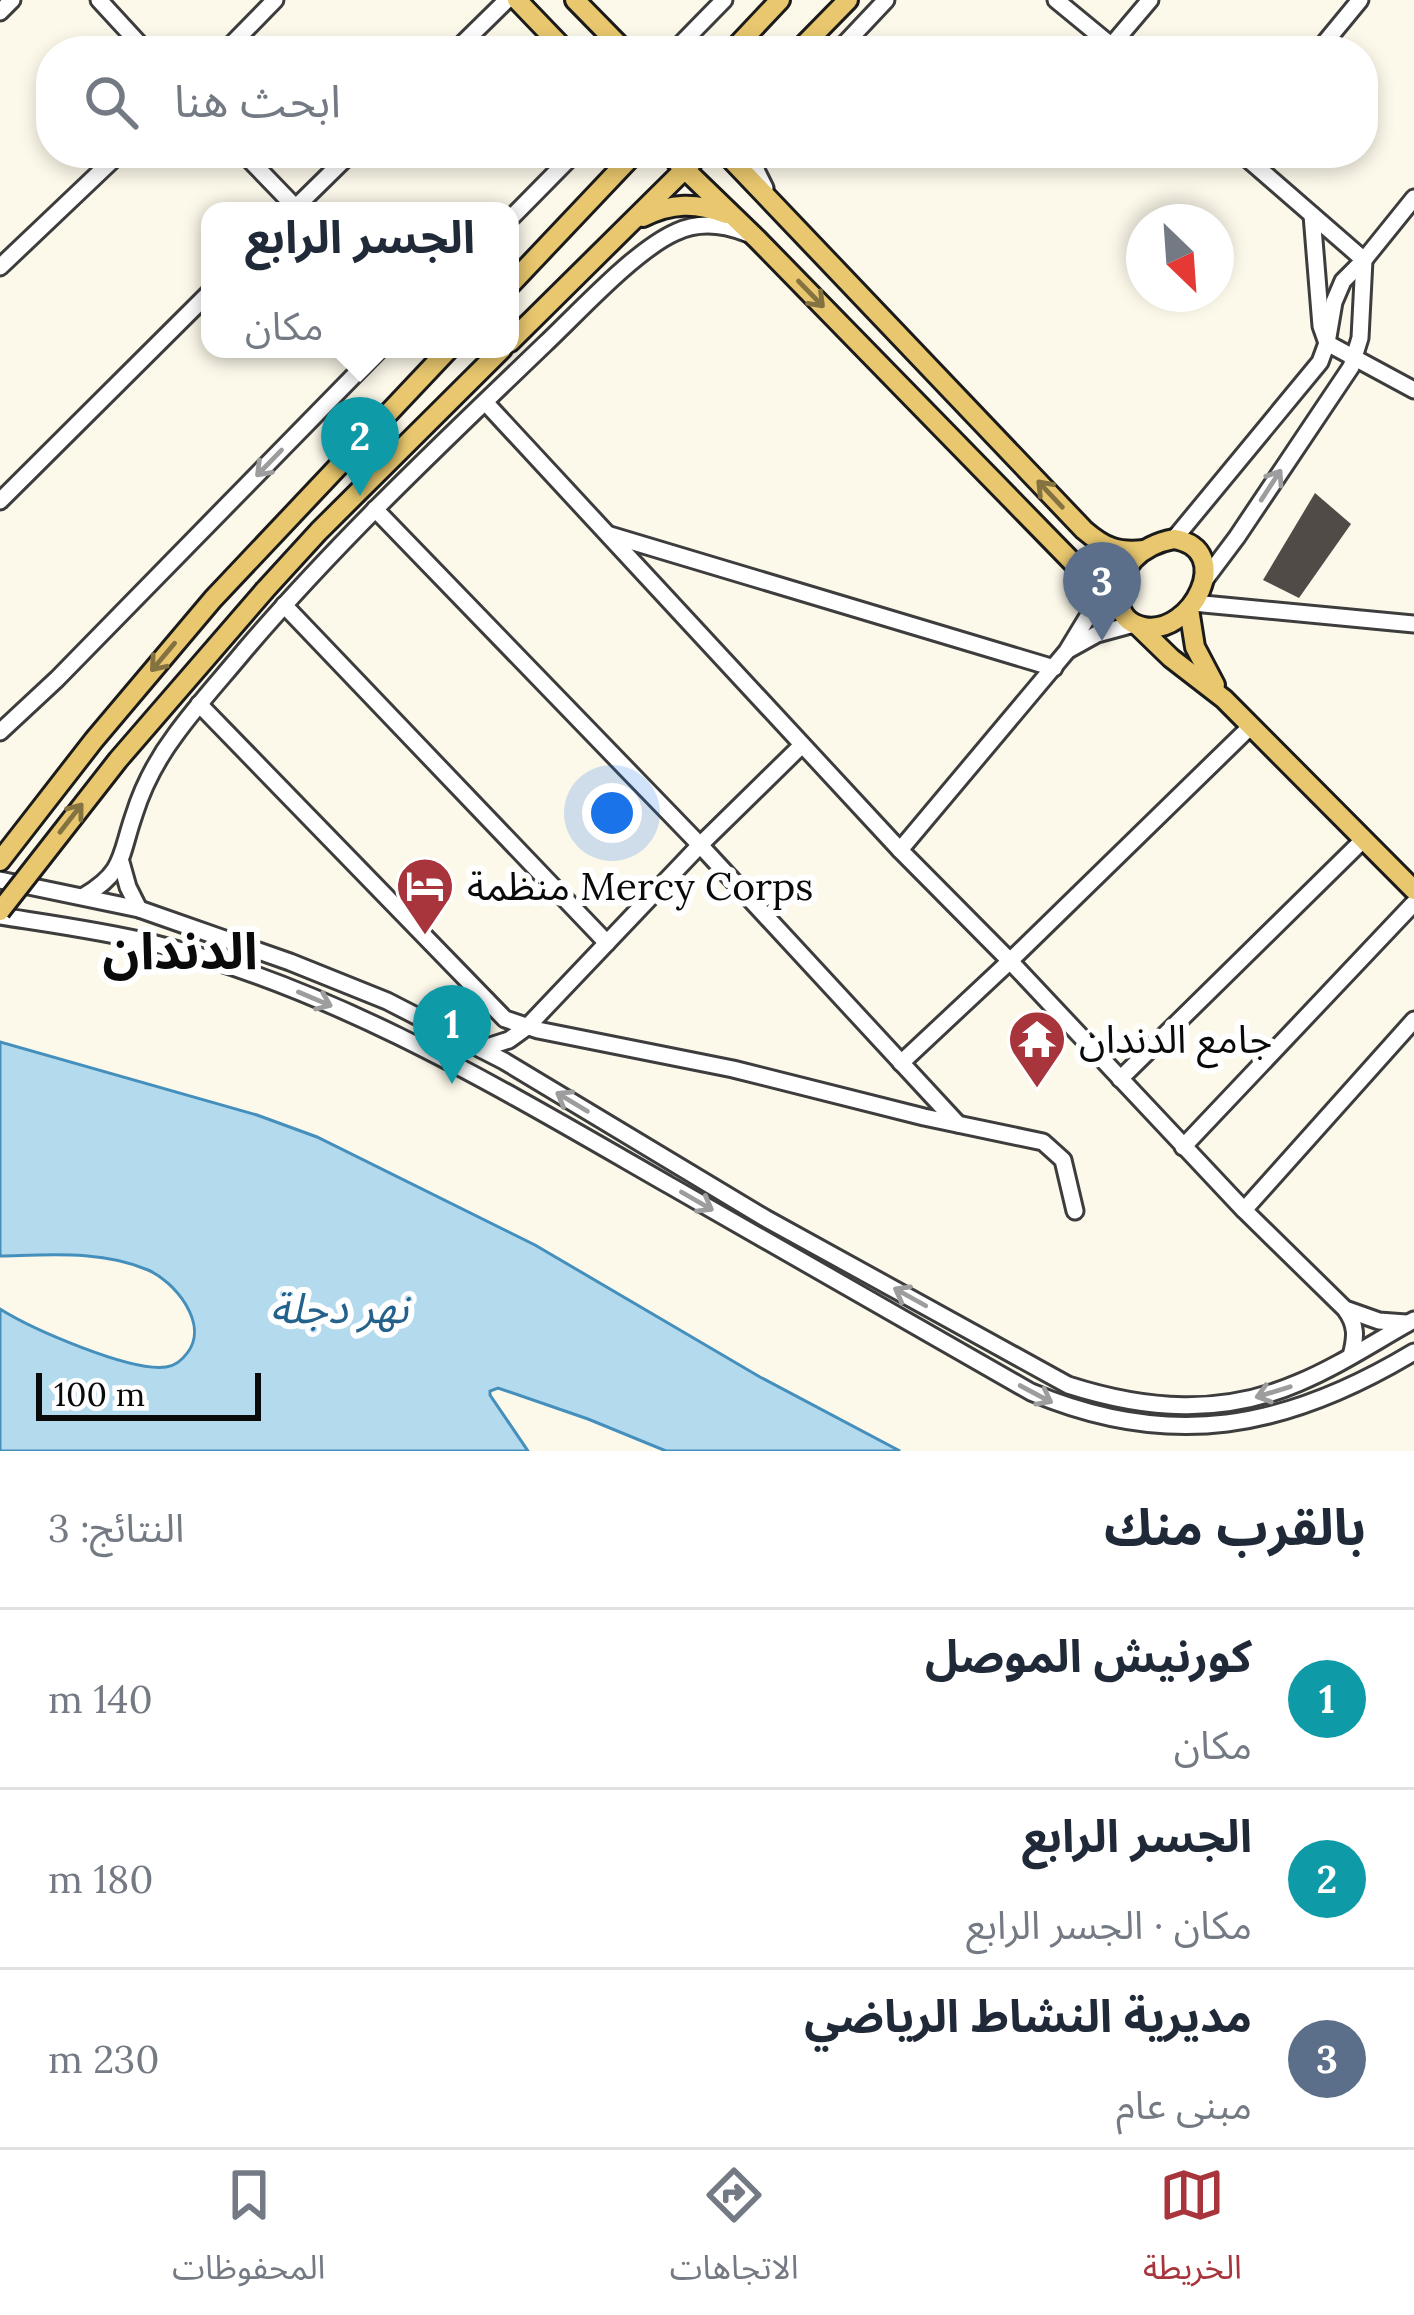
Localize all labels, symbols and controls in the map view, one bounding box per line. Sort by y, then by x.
search box [36,36,1378,168]
icon: search [78,69,144,135]
text: ابحث هنا [174,72,341,129]
popup [201,202,519,358]
north arrow [1126,204,1234,312]
text: الجسر الرابع [245,208,475,265]
one-way arrow [796,279,824,308]
text: مكان [245,301,323,351]
pin: 2 [321,397,399,496]
one-way arrow [255,448,284,477]
one-way arrow [1258,469,1283,503]
one-way arrow [1037,480,1065,509]
pin: 3 [1063,542,1141,641]
one-way arrow [150,641,178,672]
your location [582,783,642,843]
one-way arrow [57,803,84,835]
hotel icon: منظمة Mercy Corps [394,855,456,937]
place label: منظمة Mercy Corps [467,861,813,911]
district label: الدندان [102,918,258,983]
pin: 1 [413,985,491,1084]
one-way arrow [296,990,333,1011]
temple icon: جامع الدندان [1006,1008,1068,1090]
place label: جامع الدندان [1079,1014,1272,1069]
one-way arrow [555,1090,590,1114]
one-way arrow [679,1189,714,1213]
water label: نهر دجلة [270,1281,411,1335]
one-way arrow [893,1285,928,1308]
scale bar [36,1367,261,1420]
text: 100 m [54,1373,145,1415]
one-way arrow [1255,1382,1293,1404]
one-way arrow [1017,1383,1053,1406]
text: بالقرب منك [1104,1494,1366,1559]
text: النتائج: 3 [48,1503,184,1553]
text: كورنيش الموصل [925,1627,1252,1684]
text: 140 m [48,1674,153,1724]
text: 1 [1319,1674,1335,1724]
text: مكان [1174,1720,1252,1770]
text: الجسر الرابع [1022,1807,1252,1864]
text: 180 m [48,1854,153,1904]
text: 2 [1317,1854,1337,1904]
text: مكان · الجسر الرابع [966,1900,1252,1950]
text: مديرية النشاط الرياضي [804,1987,1252,2044]
text: 230 m [48,2034,159,2084]
text: 3 [1316,2034,1338,2084]
text: مبنى عام [1116,2080,1252,2130]
tab: المحفوظات [172,2162,325,2303]
tab: الاتجاهات [670,2162,799,2303]
tab: الخريطة [1143,2162,1242,2303]

